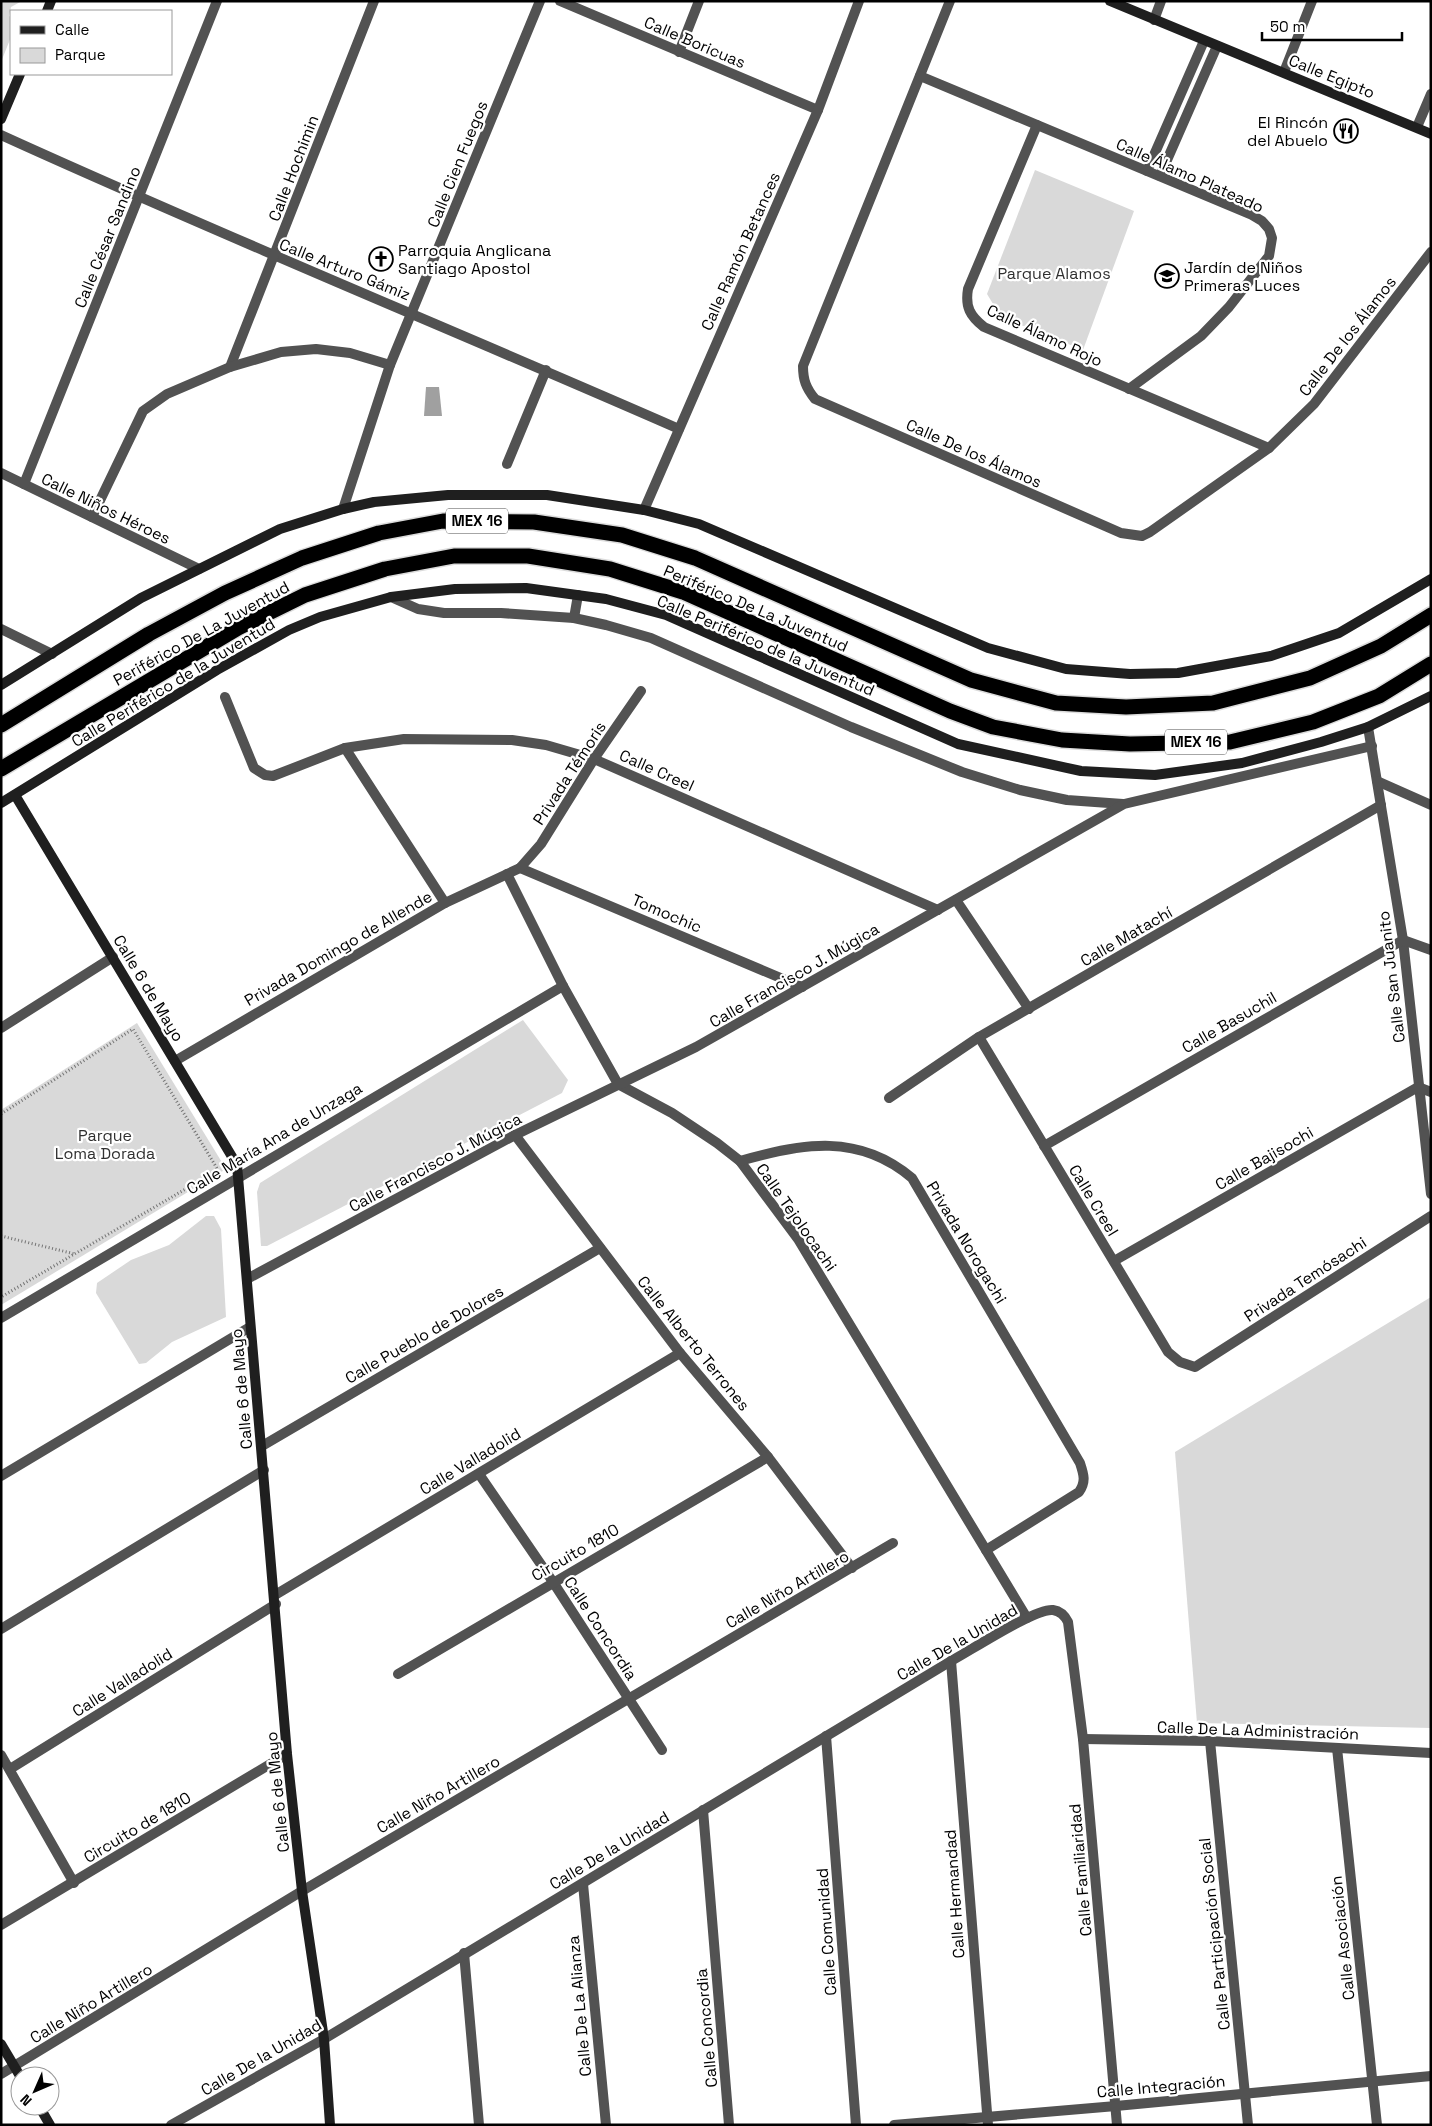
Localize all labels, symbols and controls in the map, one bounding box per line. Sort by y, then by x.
legend [10,10,172,75]
scale bar [1262,10,1402,42]
street label: Calle Boricuas [641,12,749,73]
text: 50 m [1270,17,1305,36]
text: Calle [55,20,90,39]
text: Parque [55,45,106,64]
street label: Calle Egipto [1286,50,1378,103]
street label: Calle Cien Fuegos [422,98,492,231]
street label: Calle Hochimin [264,112,323,224]
place label: El Rincón del Abuelo [1247,112,1328,151]
restaurant icon: El Rincón del Abuelo [1333,118,1359,144]
street label: Calle Álamo Plateado [1113,133,1267,218]
street label: Calle César Sandino [69,163,145,311]
street label: Calle Ramón Betances [696,169,785,334]
street label: Calle Arturo Gámiz [276,234,413,305]
place label: Parroquia Anglicana Santiago Apostol [398,240,551,279]
church icon: Parroquia Anglicana Santiago Apostol [368,246,394,272]
place label: Jardín de Niños Primeras Luces [1184,257,1303,296]
park label: Parque Alamos [997,263,1111,284]
school or university icon: Jardín de Niños Primeras Luces [1154,263,1180,289]
street label: Calle De los Álamos [1294,272,1401,401]
street label: Calle Álamo Rojo [983,299,1106,371]
street label: Calle De los Álamos [903,414,1045,493]
street label: Calle Niños Héroes [38,468,174,549]
road number: MEX 16 [446,508,508,534]
street label: Periférico De La Juventud [660,560,851,657]
street label: Periférico De La Juventud [109,576,293,691]
street label: Calle Periférico de la Juventud [654,590,878,701]
street label: Calle Periférico de la Juventud [67,613,279,752]
street label: Privada Témoris [528,717,611,829]
road number: MEX 16 [1165,730,1227,754]
street label: Calle Creel [616,745,698,796]
street label: Privada Domingo de Allende [241,886,436,1011]
street label: Tomochic [629,889,705,938]
street label: Calle Matachí [1076,902,1176,971]
street label: Calle San Juanito [1373,910,1410,1044]
street label: Calle Francisco J. Múgica [706,918,883,1033]
street label: Calle 6 de Mayo [108,931,189,1046]
street label: Calle Basuchil [1178,987,1280,1058]
street label: Calle María Ana de Unzaga [183,1078,366,1199]
street label: Calle Francisco J. Múgica [345,1108,525,1217]
street label: Calle Bajisochi [1211,1122,1317,1195]
park label: Parque Loma Dorada [55,1125,155,1164]
street label: Calle Tejolocachi [751,1159,842,1275]
street label: Calle Creel [1064,1161,1123,1240]
street label: Privada Norogachi [922,1177,1011,1307]
street label: Privada Temósachi [1240,1232,1370,1327]
street label: Calle Alberto Terrones [633,1271,755,1415]
street label: Calle Pueblo de Dolores [341,1280,507,1388]
street label: Calle 6 de Mayo [226,1328,257,1450]
street label: Calle Valladolid [416,1423,525,1500]
street label: Circuito 1810 [528,1519,623,1586]
street label: Calle Niño Artillero [722,1545,853,1633]
street label: Calle Concordia [559,1572,642,1684]
street label: Calle De la Unidad [893,1599,1022,1686]
street label: Calle Valladolid [68,1643,176,1722]
street label: Calle De La Administración [1157,1716,1359,1745]
street label: Calle 6 de Mayo [261,1731,294,1853]
street label: Calle Niño Artillero [373,1750,504,1838]
street label: Circuito de 1810 [80,1787,195,1868]
street label: Calle Familiaridad [1064,1803,1097,1937]
street label: Calle De la Unidad [545,1806,673,1895]
street label: Calle Hermandad [940,1829,969,1959]
street label: Calle Participación Social [1194,1837,1235,2031]
street label: Calle Comunidad [812,1867,841,1996]
street label: Calle Asociación [1326,1875,1359,2001]
street label: Calle De La Alianza [563,1935,596,2077]
street label: Calle Niño Artillero [26,1959,156,2048]
street label: Calle Concordia [691,1968,722,2088]
street label: Calle De la Unidad [197,2014,326,2101]
north arrow [10,2066,60,2116]
street label: Calle Integración [1096,2070,1226,2103]
text: N [16,2091,35,2110]

